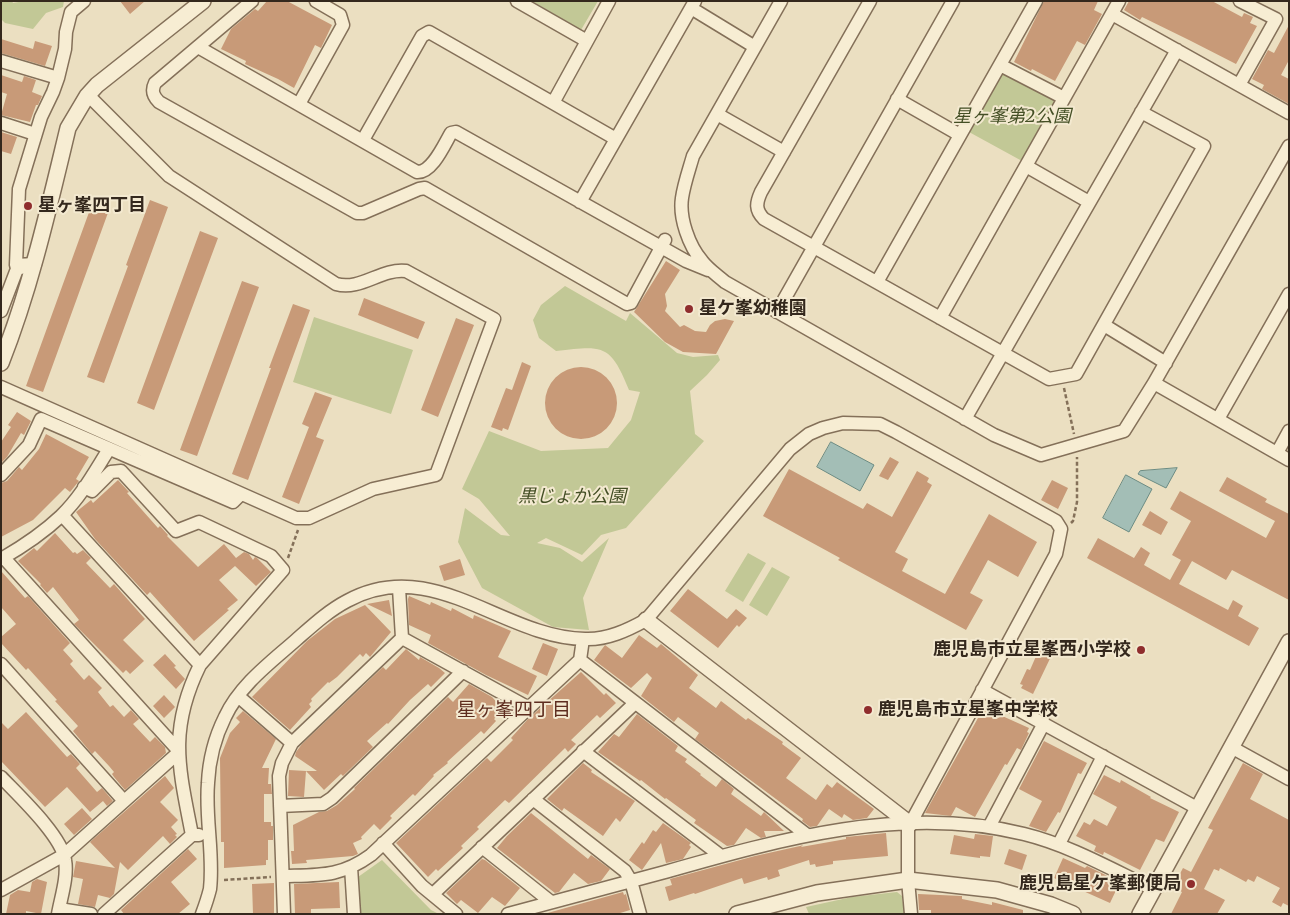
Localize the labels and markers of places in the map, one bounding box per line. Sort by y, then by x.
place label: 星ヶ峯四丁目 [38,195,146,217]
marker: 星ヶ峯四丁目 [22,200,34,212]
place label: 星ケ峯幼稚園 [699,298,807,320]
marker: 星ケ峯幼稚園 [683,303,695,315]
place label: 鹿児島市立星峯西小学校 [933,639,1131,661]
marker: 鹿児島市立星峯西小学校 [1135,644,1147,656]
place label: 鹿児島市立星峯中学校 [878,699,1058,721]
marker: 鹿児島市立星峯中学校 [862,704,874,716]
place label: 鹿児島星ケ峯郵便局 [1019,873,1181,895]
marker: 鹿児島星ケ峯郵便局 [1185,878,1197,890]

